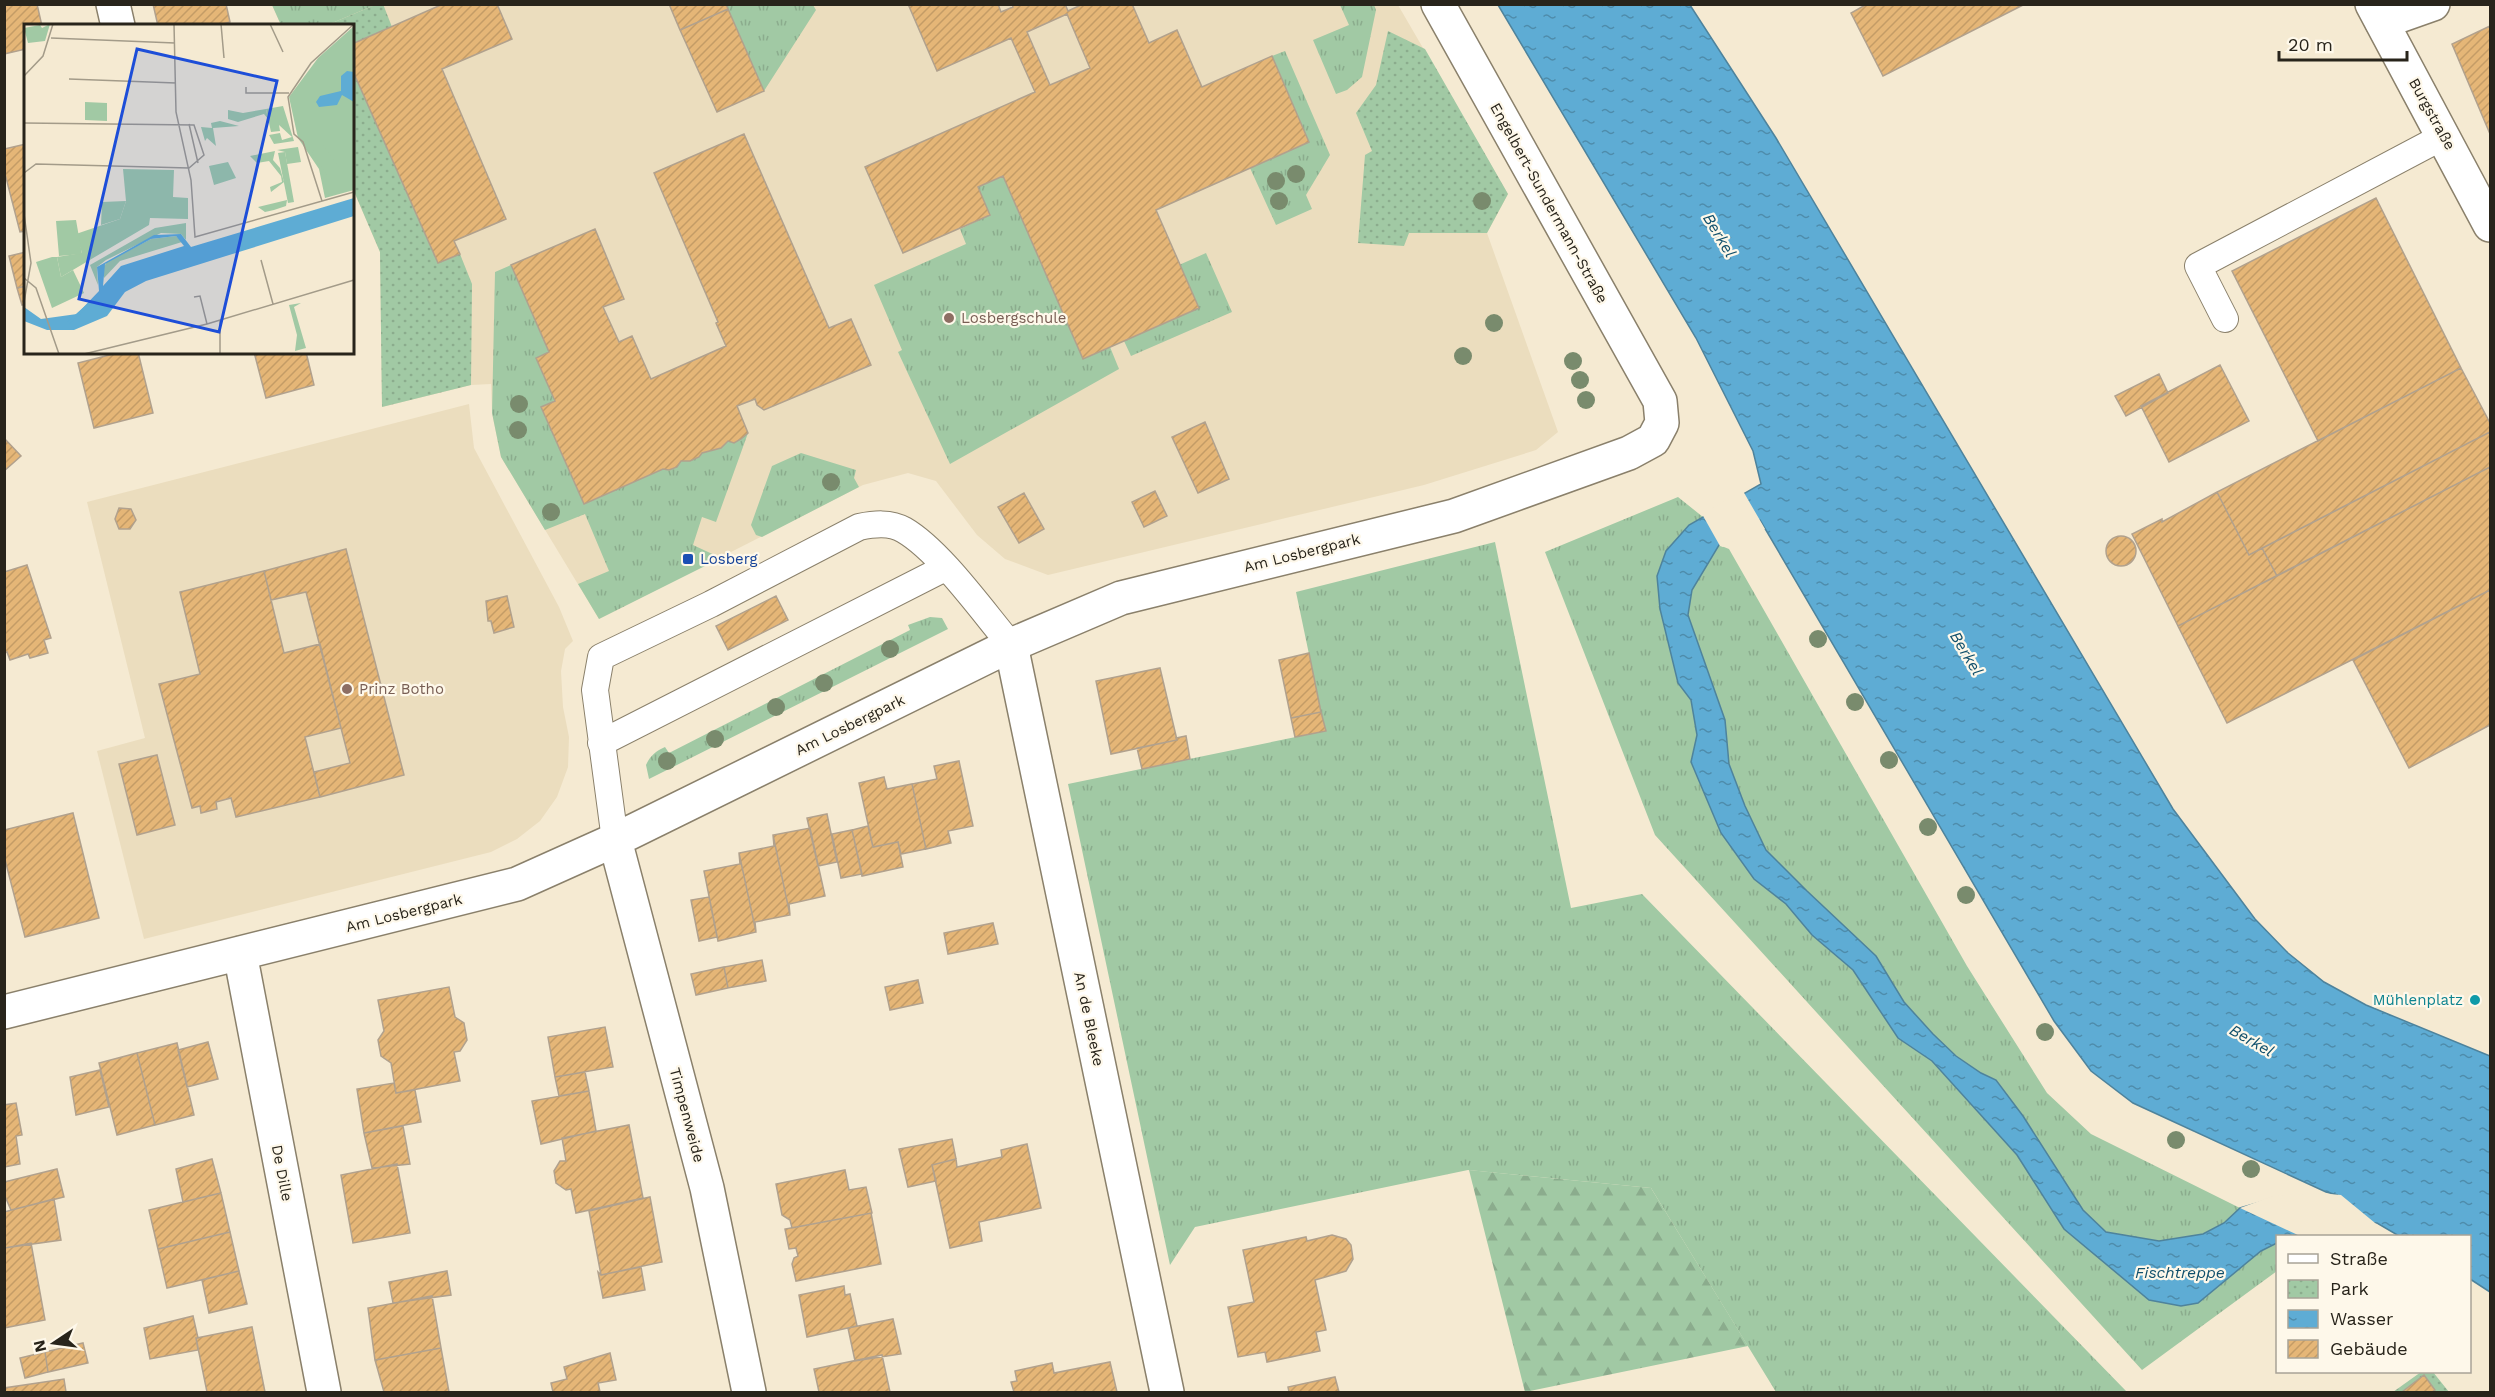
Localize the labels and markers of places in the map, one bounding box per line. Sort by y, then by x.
place label: Losbergschule [961,309,1067,327]
marker: Losbergschule [942,311,956,325]
place label: Losberg [700,550,757,568]
marker: Losberg [681,552,695,566]
place label: Prinz Botho [359,680,444,698]
marker: Prinz Botho [340,682,354,696]
place label: Mühlenplatz [2373,991,2463,1009]
marker: Mühlenplatz [2468,993,2482,1007]

